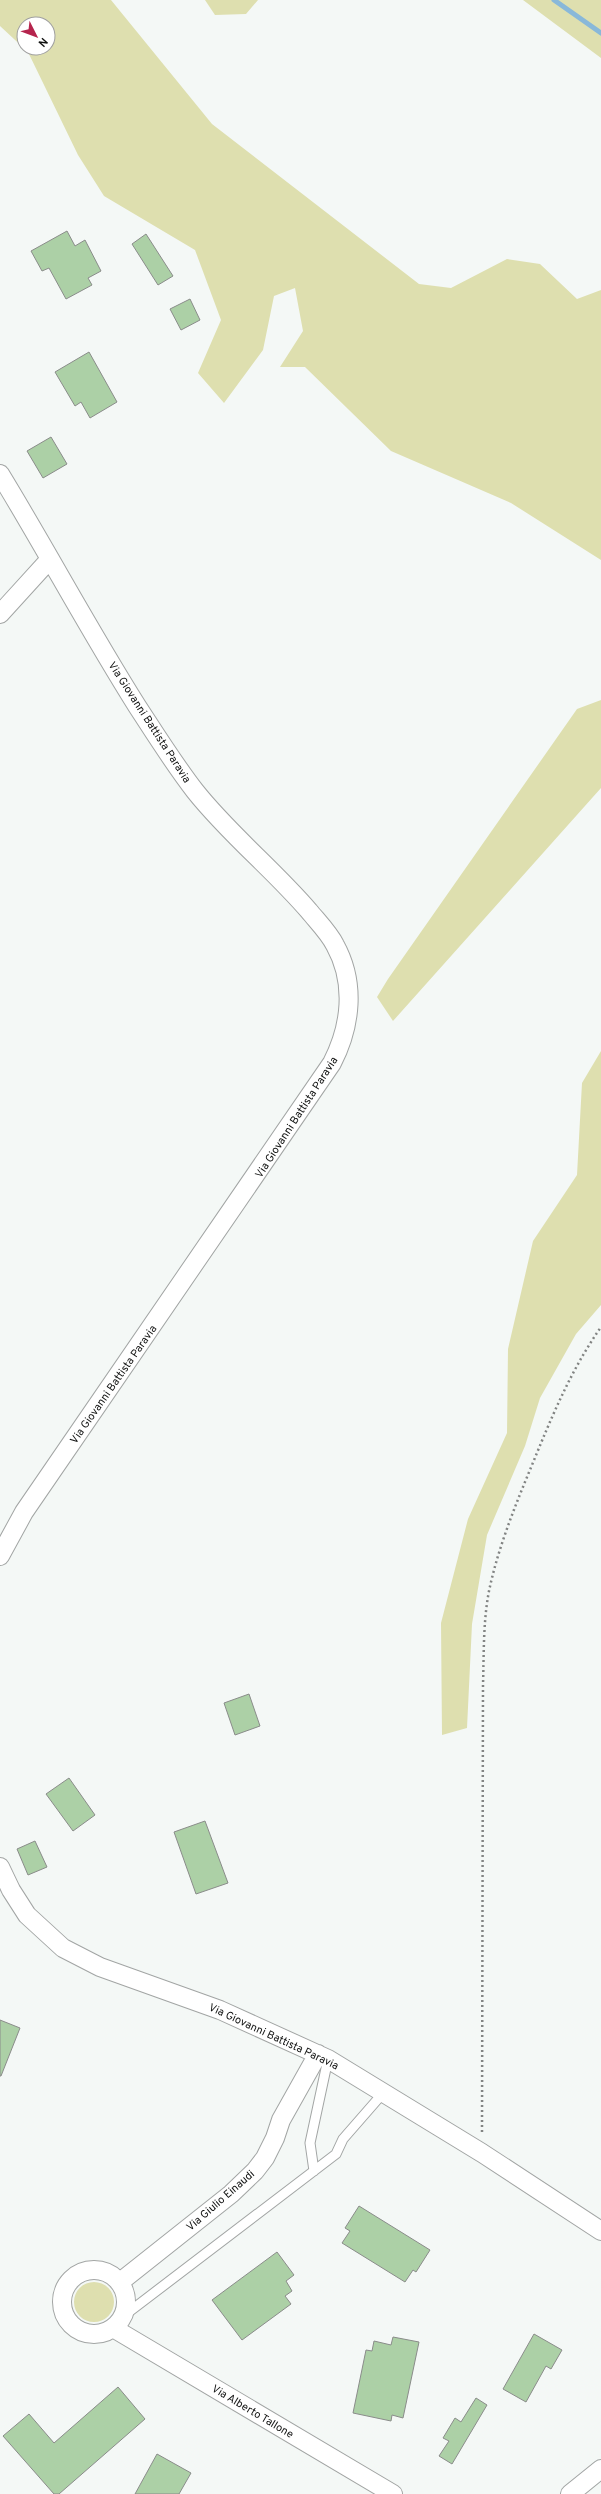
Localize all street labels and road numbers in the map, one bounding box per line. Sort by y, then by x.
street label: Via Giovanni Battista Paravia [105,659,194,786]
street label: Via Giovanni Battista Paravia [252,1054,341,1181]
street label: Via Giovanni Battista Paravia [67,1322,160,1447]
street label: Via Giovanni Battista Paravia [206,2001,341,2073]
street label: Via Giulio Einaudi [184,2167,258,2234]
street label: Via Alberto Tallone [209,2382,296,2442]

